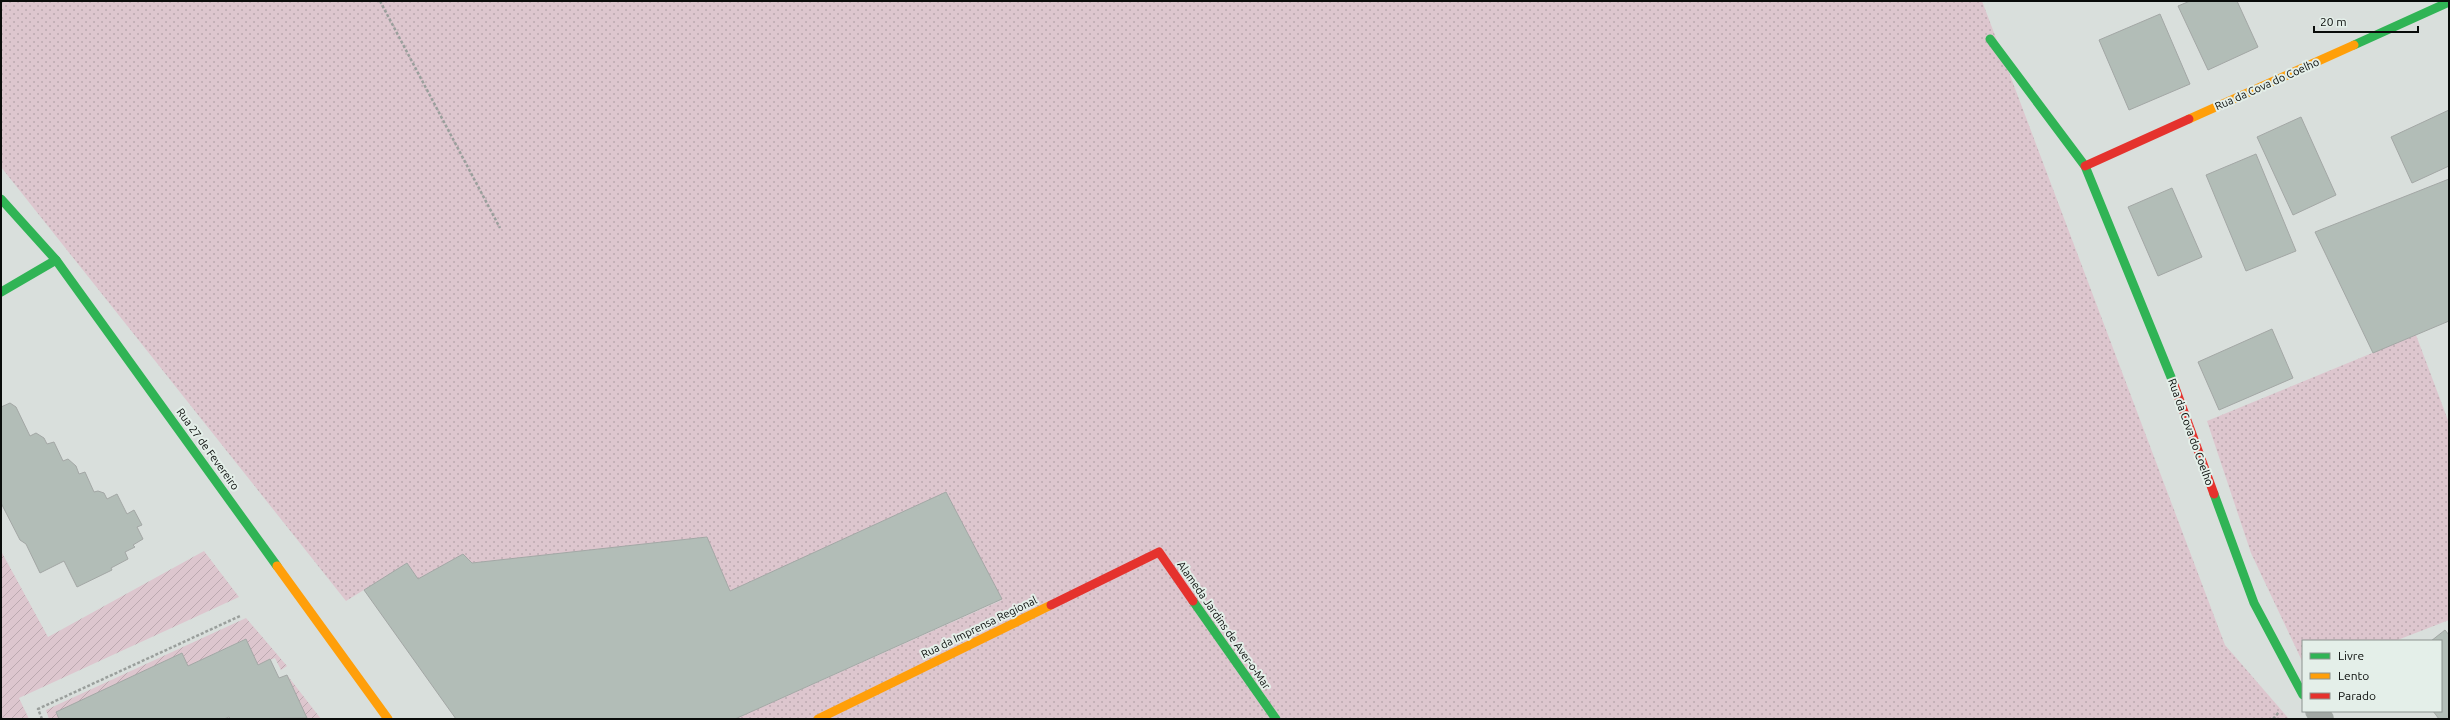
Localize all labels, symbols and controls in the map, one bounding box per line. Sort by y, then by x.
scale bar [2314,8,2418,34]
text: 20 m [2320,15,2347,28]
street label: Rua da Cova do Coelho [2213,56,2321,112]
street label: Rua da Cova do Coelho [2166,377,2216,487]
street label: Rua 27 de Fevereiro [174,406,242,492]
street label: Alameda Jardins de Aver-o-Mar [1175,559,1273,692]
street label: Rua da Imprensa Regional [919,594,1039,660]
legend [2302,640,2442,712]
text: Livre [2338,649,2364,662]
text: Lento [2338,669,2369,682]
text: Parado [2338,689,2376,702]

